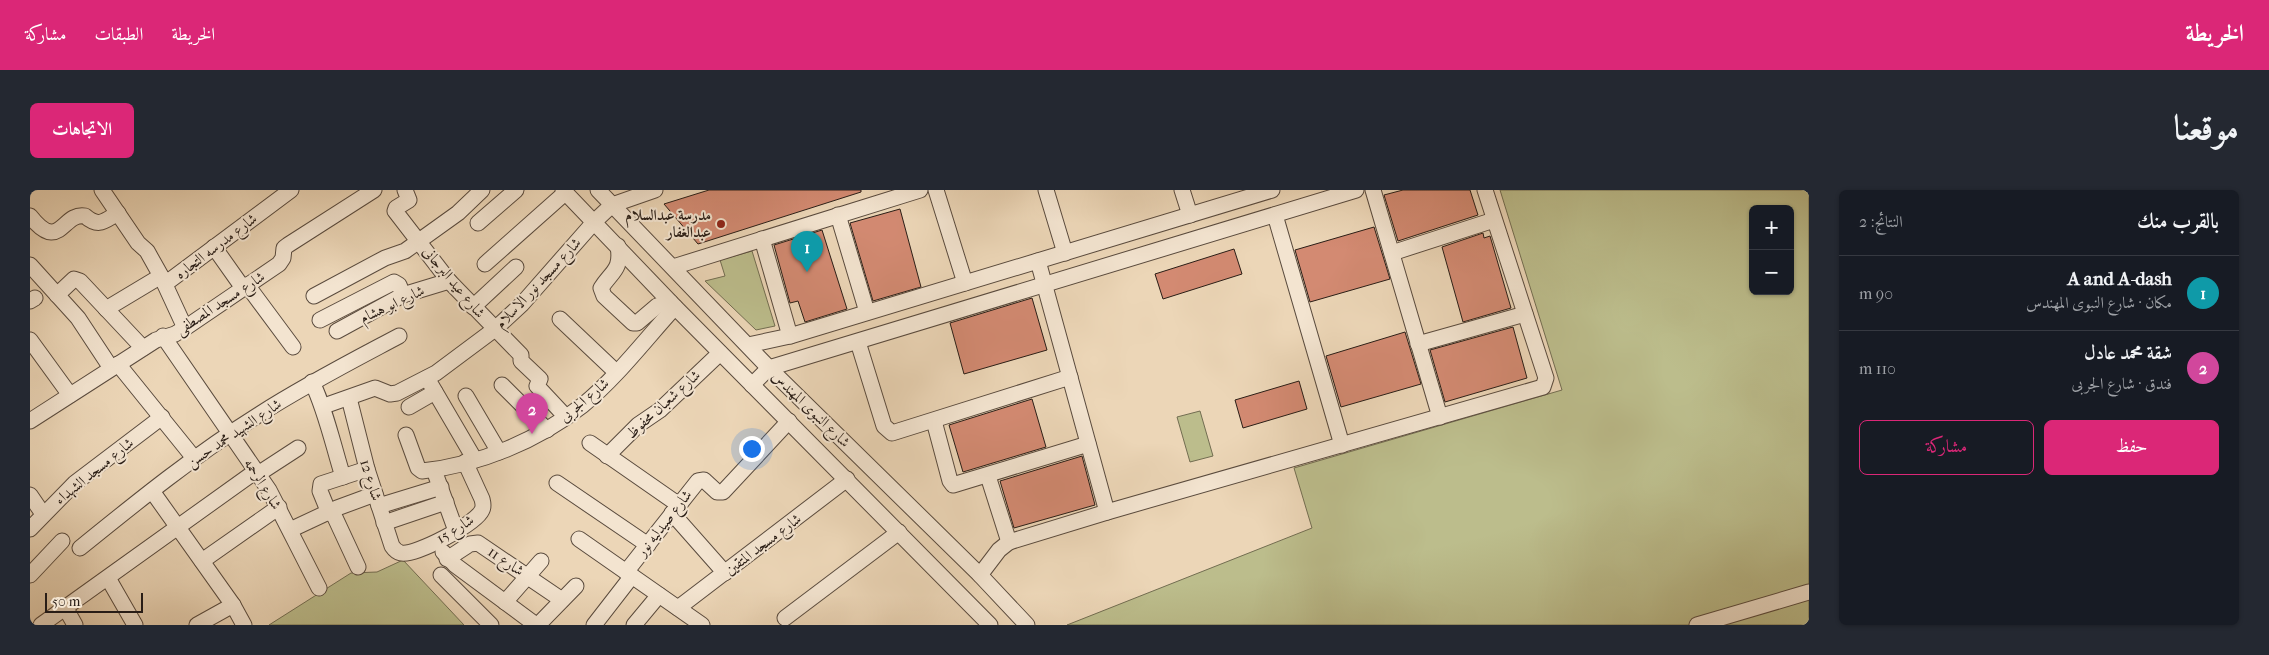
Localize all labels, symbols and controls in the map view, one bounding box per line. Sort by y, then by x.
text: الخريطة [2186,19,2244,47]
text: مشاركة [25,24,66,45]
text: الطبقات [94,24,143,45]
text: الخريطة [171,24,215,45]
button: الاتجاهات [30,103,134,158]
text: موقعنا [2174,107,2239,148]
map controls [1749,205,1794,295]
button: + [1749,205,1794,250]
place label: مدرسة عبدالسلام عبدالغفار [625,206,711,241]
street label: شارع مدرسه التجاره [171,209,263,286]
text: بالقرب منك [2137,209,2219,233]
text: النتائج: 2 [1859,212,1903,231]
marker: مدرسة عبدالسلام عبدالغفار [715,218,727,230]
pin: 1 [791,231,823,272]
street label: شارع مسجد نور الاسلام [491,234,588,335]
street label: شارع عيد البرجانى [416,243,489,324]
button: − [1749,250,1794,295]
street label: شارع مسجد المصطفى [172,267,270,342]
text: A and A-dash [2067,268,2172,290]
street label: شارع ابو هشام [357,281,429,330]
text: 90 m [1859,284,1893,303]
text: 1 [2200,284,2206,303]
text: مكان · شارع النبوى المهندس [2026,293,2172,312]
text: شقة محمد عادل [2084,342,2172,364]
text: 110 m [1859,359,1896,378]
text: 2 [2199,359,2207,378]
street label: شارع شعبان محفوظ [622,366,707,445]
street label: شارع النبوى المهندس [765,367,854,454]
street label: شارع الجربى [555,374,615,429]
text: فندق · شارع الجربى [2071,374,2172,393]
pin: 2 [516,393,548,434]
street label: شارع الشهيد محمد حسن [183,395,287,475]
button: مشاركة [1859,420,2034,475]
button: حفظ [2044,420,2219,475]
street label: شارع مسجد الشهداء [51,434,140,511]
your location [739,436,765,462]
street label: شارع الرحمه [237,455,286,515]
street label: شارع 12 [352,457,386,504]
street label: شارع صيدليه نور [631,486,699,564]
street label: شارع مسجد المتقين [721,509,807,582]
street label: شارع 15 [433,510,479,551]
street label: شارع 11 [482,542,528,583]
scale bar [45,590,142,613]
text: 50 m [52,593,80,610]

